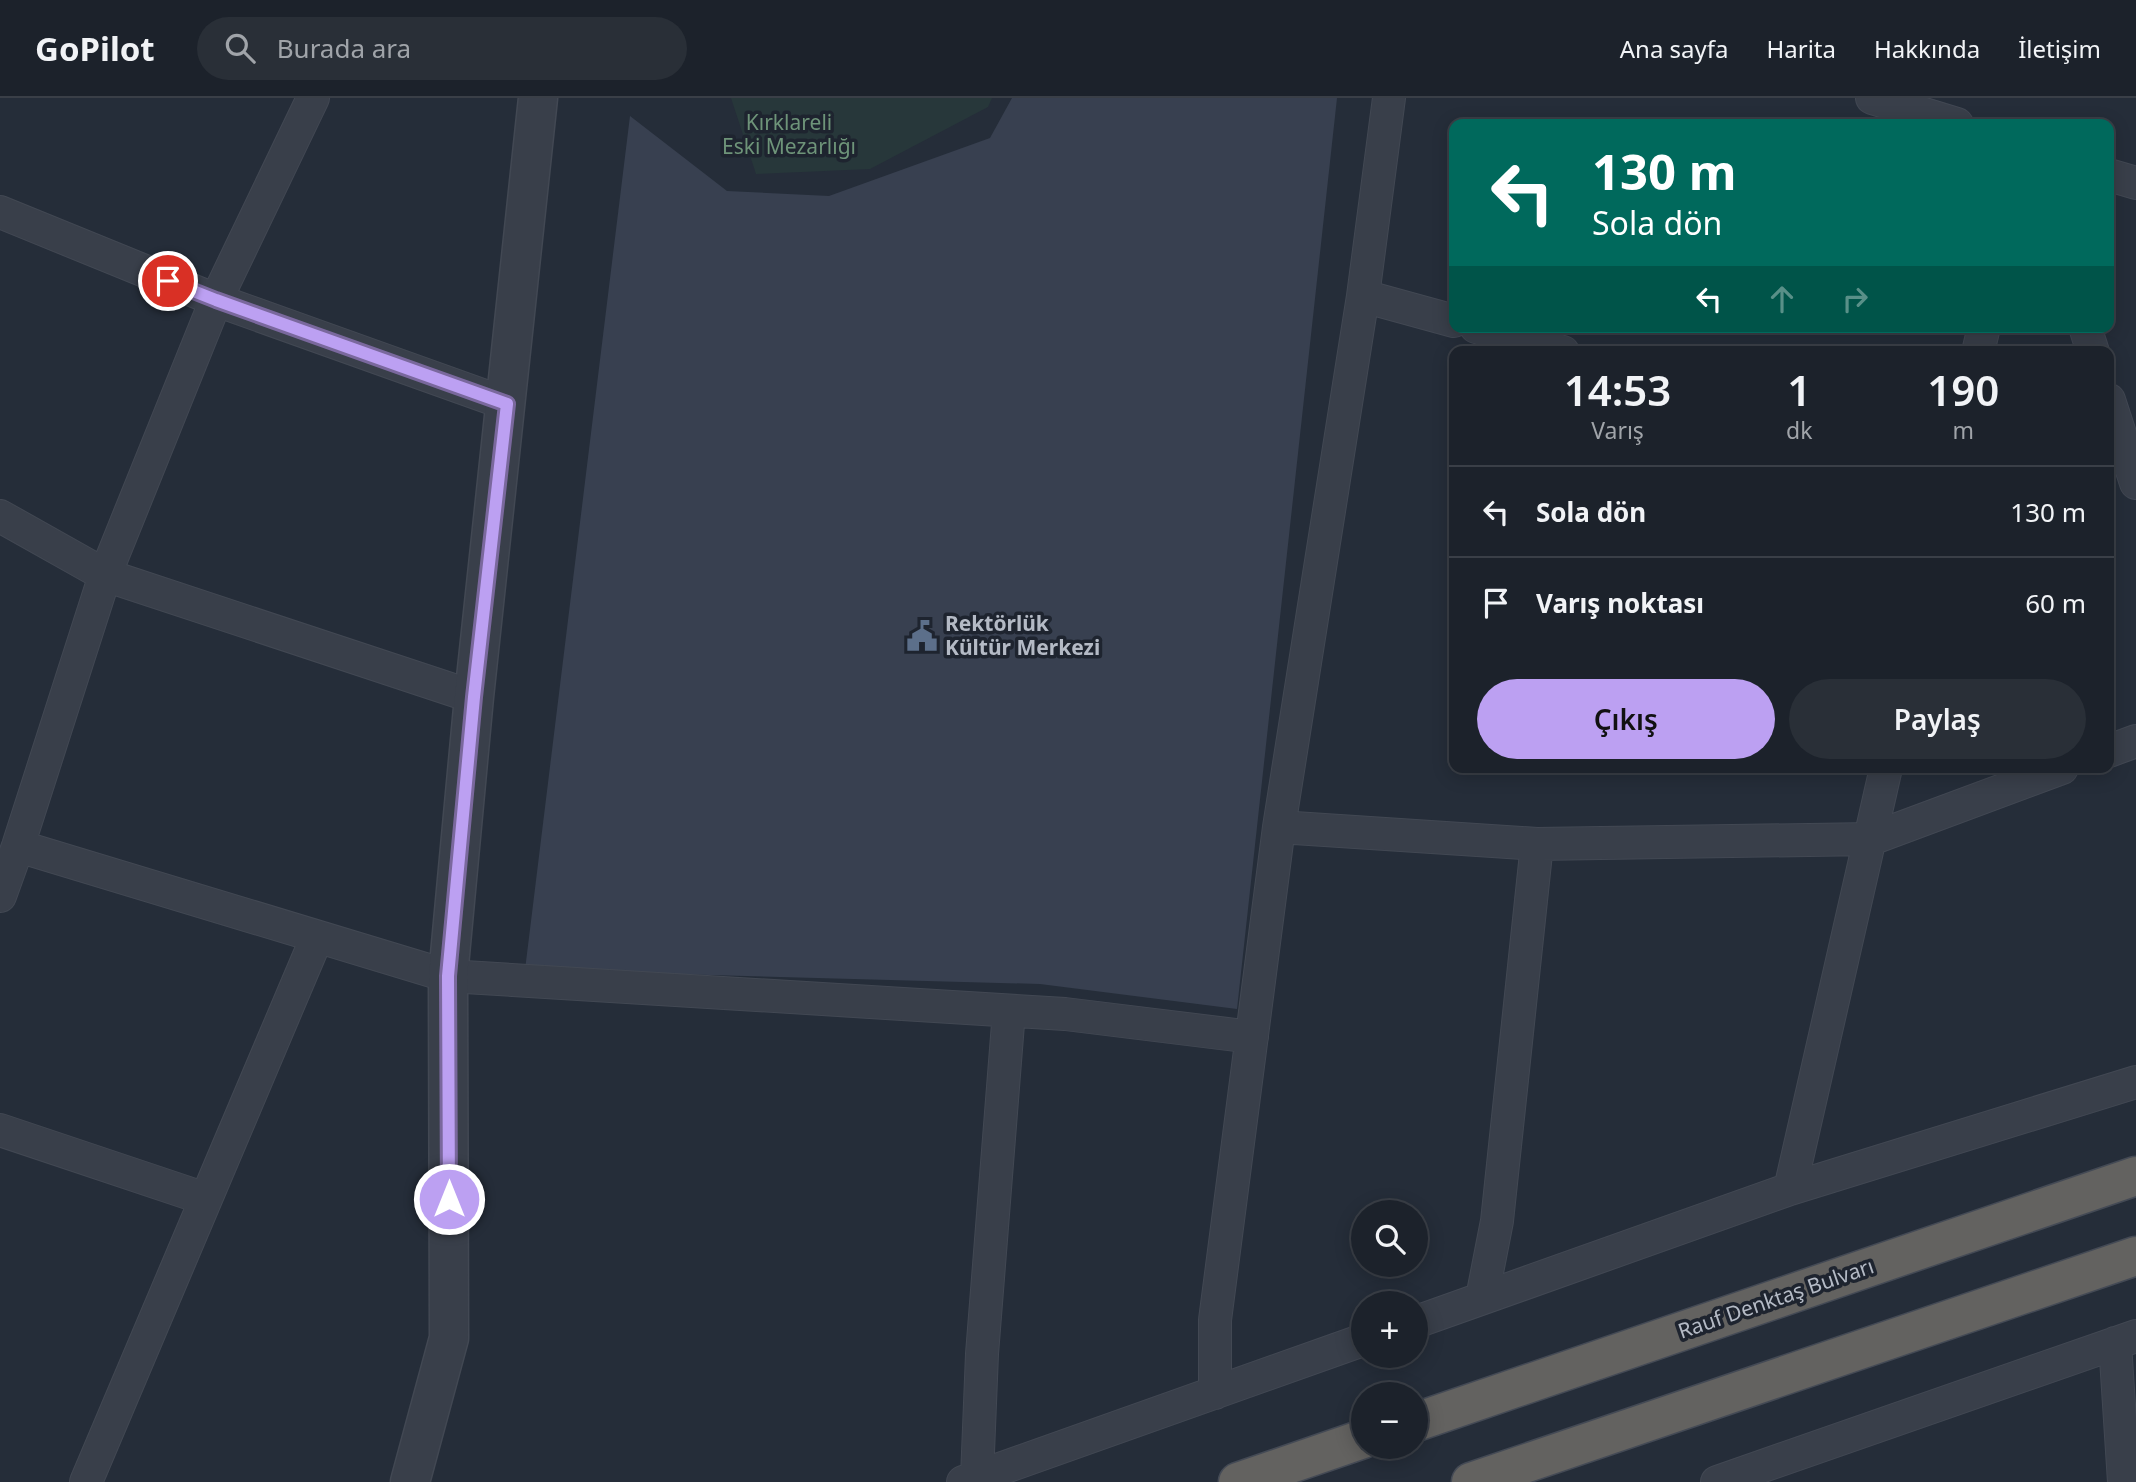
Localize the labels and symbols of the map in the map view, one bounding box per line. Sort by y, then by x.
park label: Kırklareli Eski Mezarlığı [722,108,856,160]
pin [138,251,198,311]
place label: Rektörlük Kültür Merkezi [945,609,1100,661]
public building icon: Rektörlük Kültür Merkezi [905,619,939,653]
position arrow [412,1162,486,1236]
street label: Rauf Denktaş Bulvarı [1674,1251,1877,1345]

